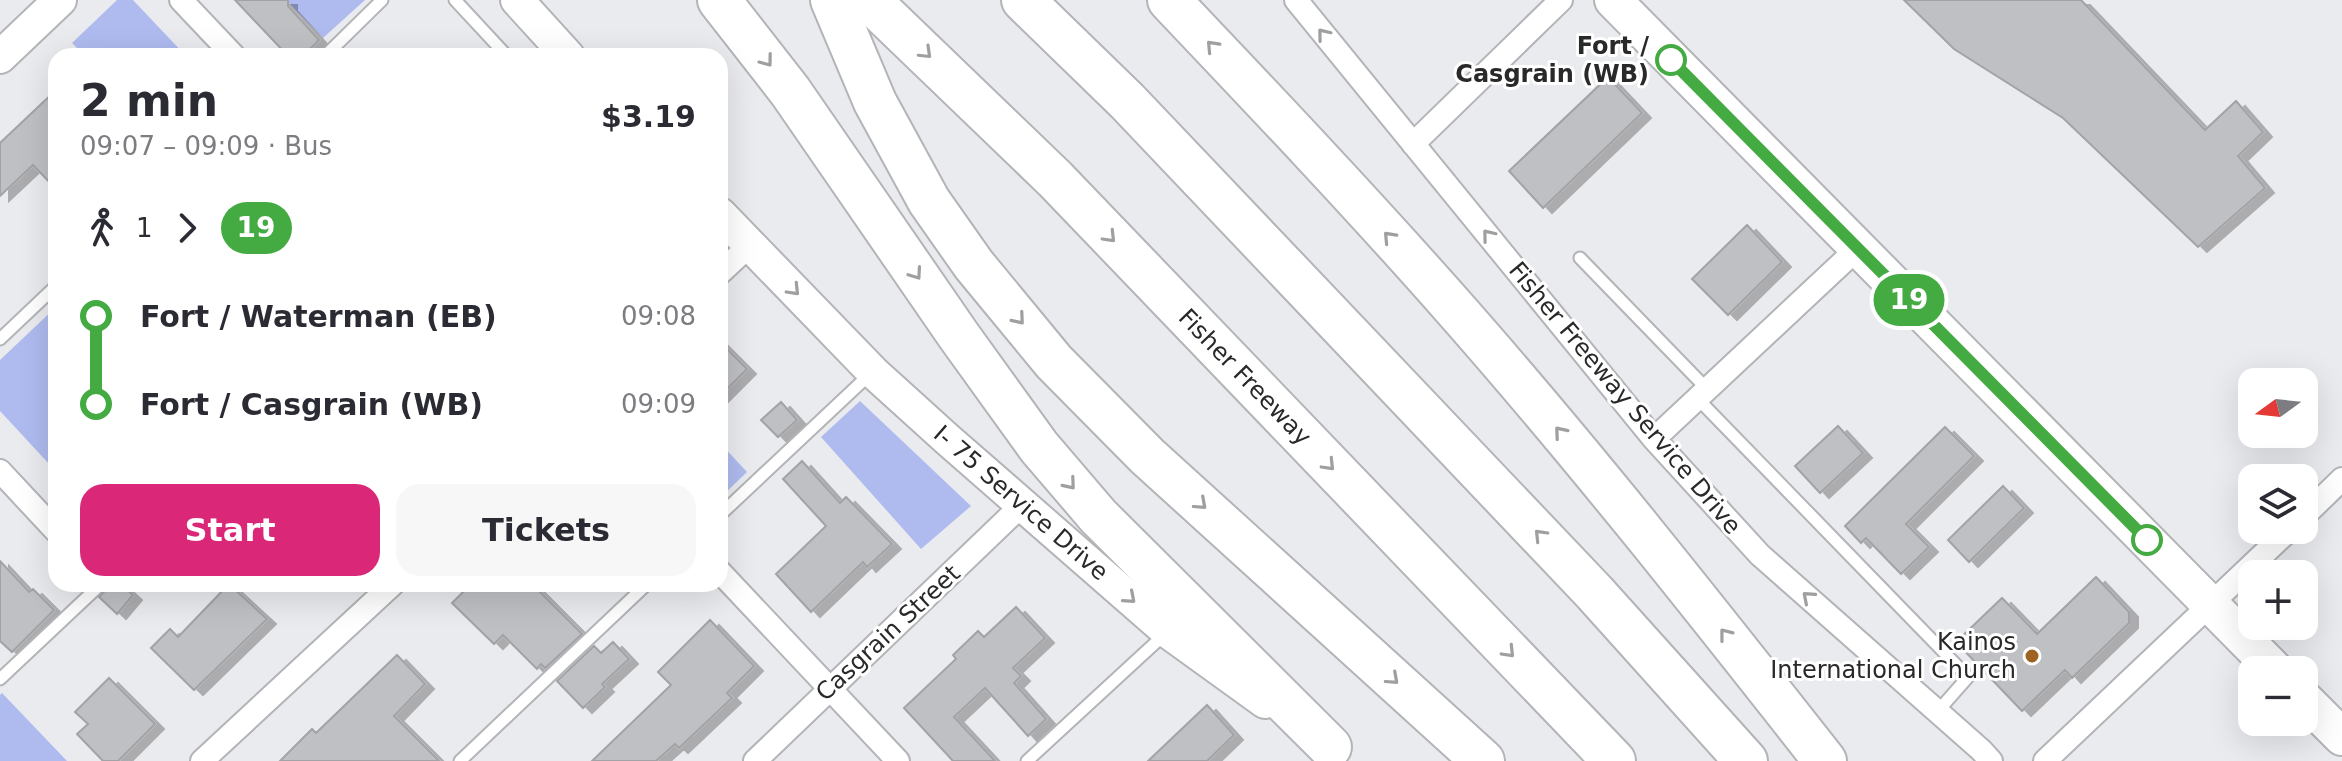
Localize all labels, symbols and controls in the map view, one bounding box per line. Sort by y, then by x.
one-way arrow [1319,28,1333,43]
place label: Fort / Casgrain (WB) [1455,32,1649,88]
one-way arrow [1208,41,1222,56]
one-way arrow [917,44,931,58]
marker: Fort / Casgrain (WB) [1656,45,1686,75]
one-way arrow [758,52,772,67]
text: 2 min [80,75,218,126]
text: $3.19 [601,99,696,134]
text: 09:07 – 09:09 · Bus [80,131,332,161]
icon: walk [80,206,124,250]
icon: forward [165,206,209,250]
text: 19 [237,211,276,244]
text: 1 [136,213,153,243]
one-way arrow [1101,228,1116,242]
one-way arrow [1483,230,1498,244]
one-way arrow [1383,232,1398,246]
street label: Fisher Freeway Service Drive [1503,256,1747,540]
one-way arrow [906,266,921,280]
line badge: 19 [1873,274,1945,326]
one-way arrow [785,281,799,295]
text: 19 [1890,283,1928,316]
text: Fort / Waterman (EB) [140,299,497,334]
text: 09:08 [621,301,696,331]
street label: Fisher Freeway [1173,303,1317,451]
one-way arrow [1009,310,1024,324]
north arrow [2238,368,2318,448]
map controls [2238,368,2318,736]
text: Fort / Casgrain (WB) [140,387,483,422]
text: 09:09 [621,389,696,419]
street label: I- 75 Service Drive [928,420,1114,586]
one-way arrow [1555,427,1570,442]
one-way arrow [1320,455,1334,470]
button: layers [2238,464,2318,544]
one-way arrow [1060,474,1075,489]
button: Start [80,484,380,576]
button: Tickets [396,484,696,576]
one-way arrow [1191,495,1206,509]
unlabelled marker [2132,525,2162,555]
one-way arrow [1535,530,1549,544]
street label: Casgrain Street [810,559,966,707]
button: + [2238,560,2318,640]
one-way arrow [1120,588,1135,603]
one-way arrow [1802,592,1817,607]
place label: Kainos International Church [1770,628,2016,684]
one-way arrow [1720,629,1735,643]
one-way arrow [1500,643,1515,657]
marker: Kainos International Church [2023,647,2041,665]
button: − [2238,656,2318,736]
one-way arrow [1384,670,1398,685]

